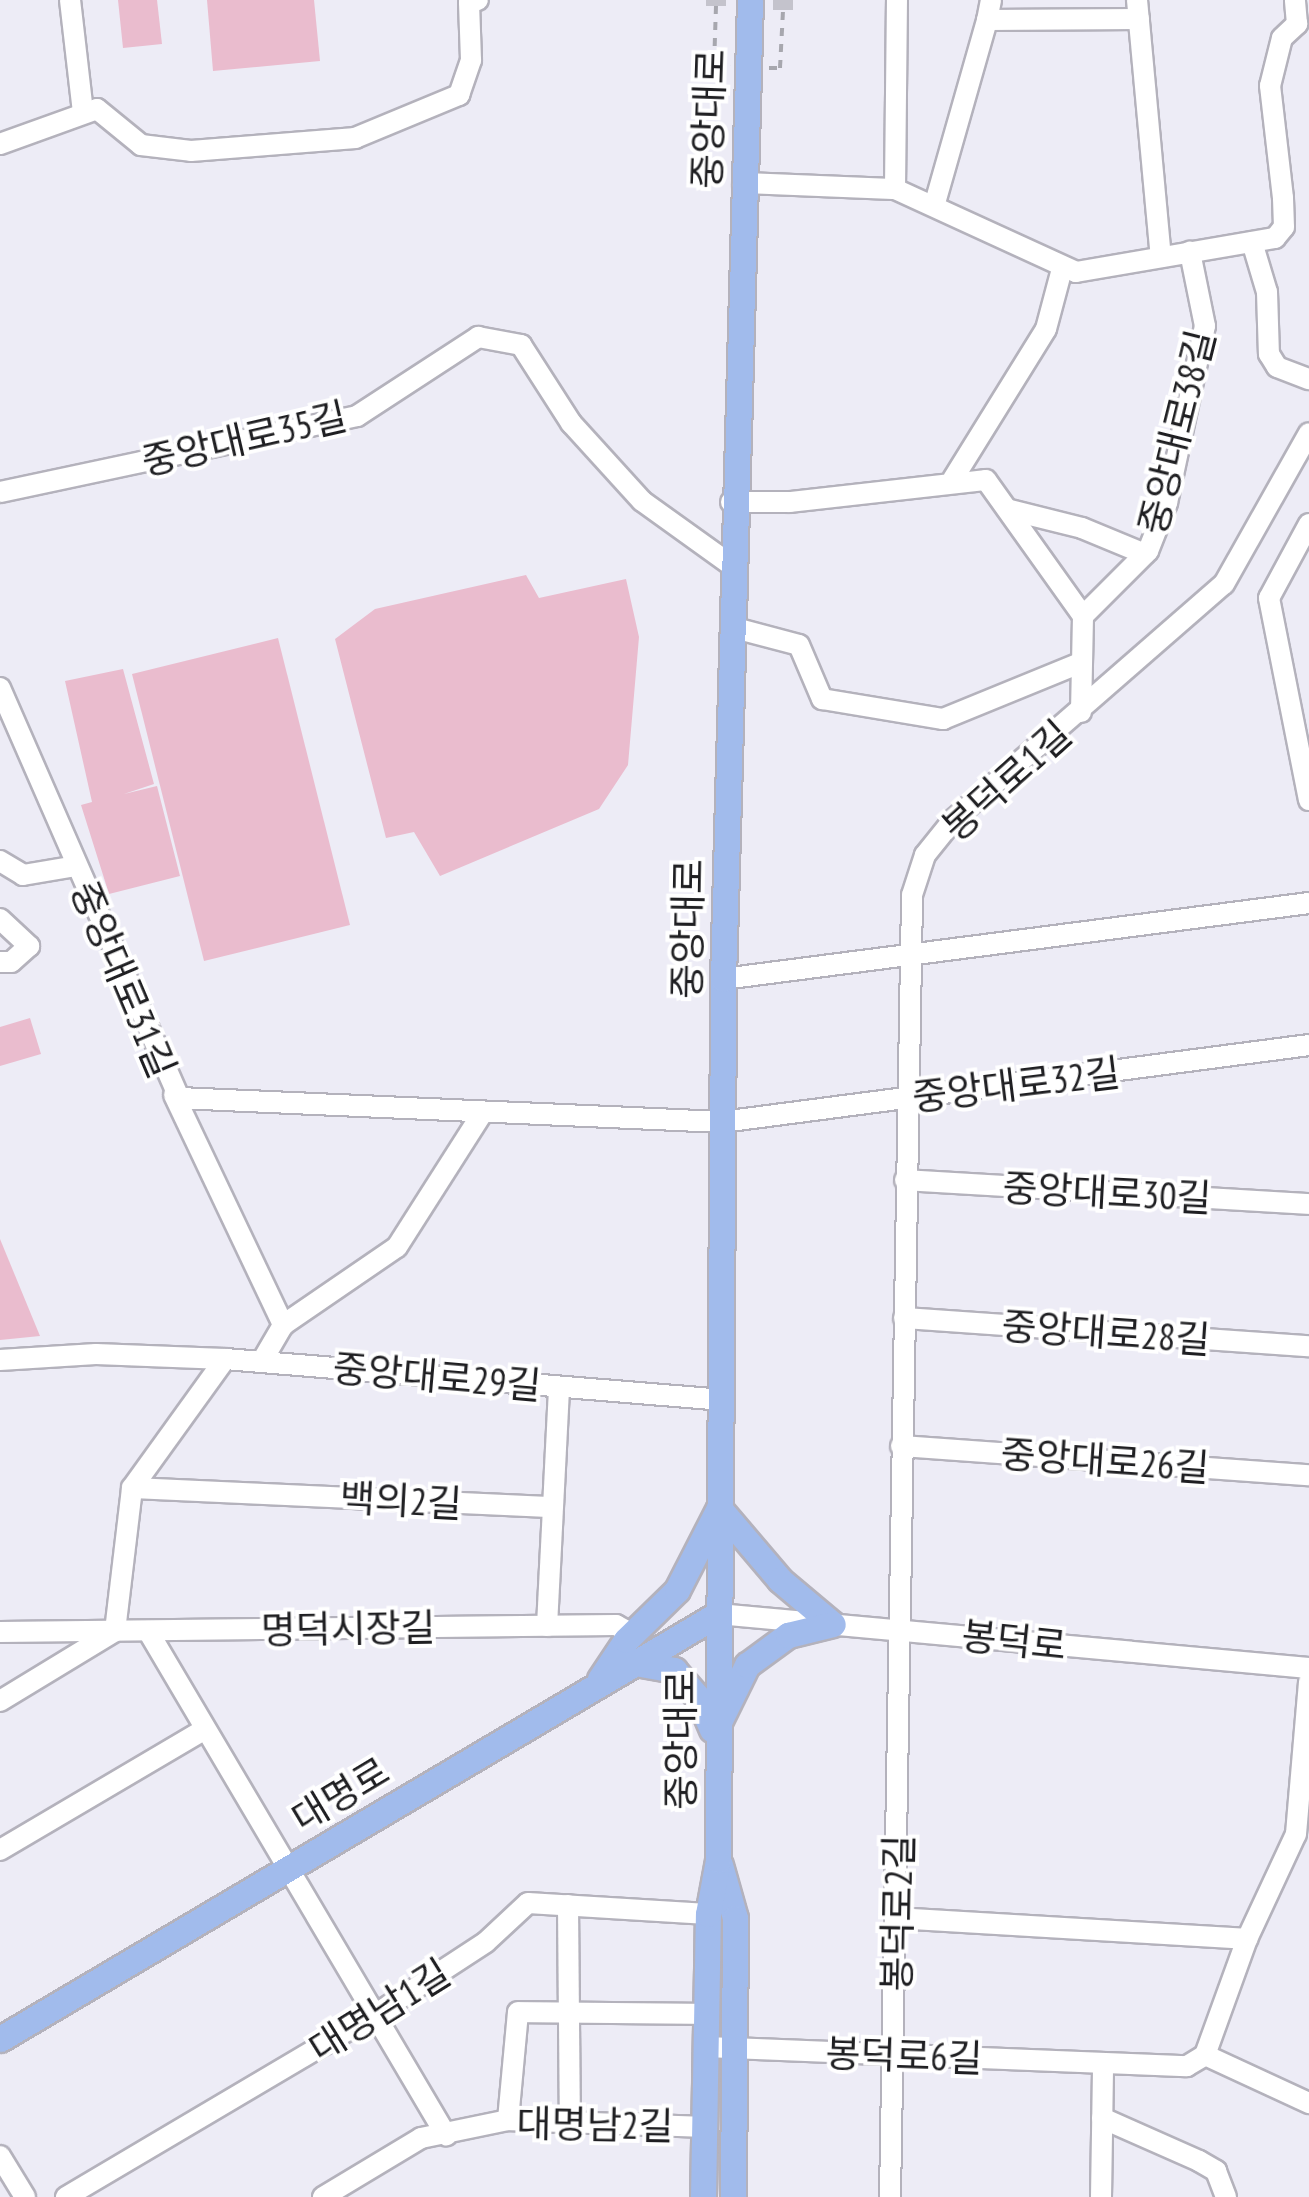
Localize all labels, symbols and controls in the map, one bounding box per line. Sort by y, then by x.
street label: 중앙대로 [683,48,733,190]
street label: 중앙대로38길 [1129,325,1223,539]
street label: 중앙대로35길 [137,392,351,484]
street label: 봉덕로1길 [932,711,1080,849]
street label: 중앙대로 [663,859,711,999]
street label: 중앙대로31길 [62,874,186,1084]
street label: 중앙대로32길 [910,1049,1122,1119]
street label: 중앙대로30길 [1001,1164,1213,1220]
street label: 중앙대로28길 [1000,1302,1212,1362]
street label: 중앙대로29길 [331,1344,543,1408]
street label: 중앙대로26길 [999,1430,1211,1490]
street label: 백의2길 [339,1474,463,1526]
street label: 명덕시장길 [260,1604,436,1652]
street label: 봉덕로 [959,1612,1069,1668]
street label: 중앙대로 [657,1670,703,1810]
street label: 대명로 [283,1747,397,1841]
street label: 봉덕로2길 [873,1834,921,1992]
street label: 대명남1길 [300,1949,458,2071]
street label: 봉덕로6길 [825,2029,983,2081]
street label: 대명남2길 [516,2100,674,2148]

